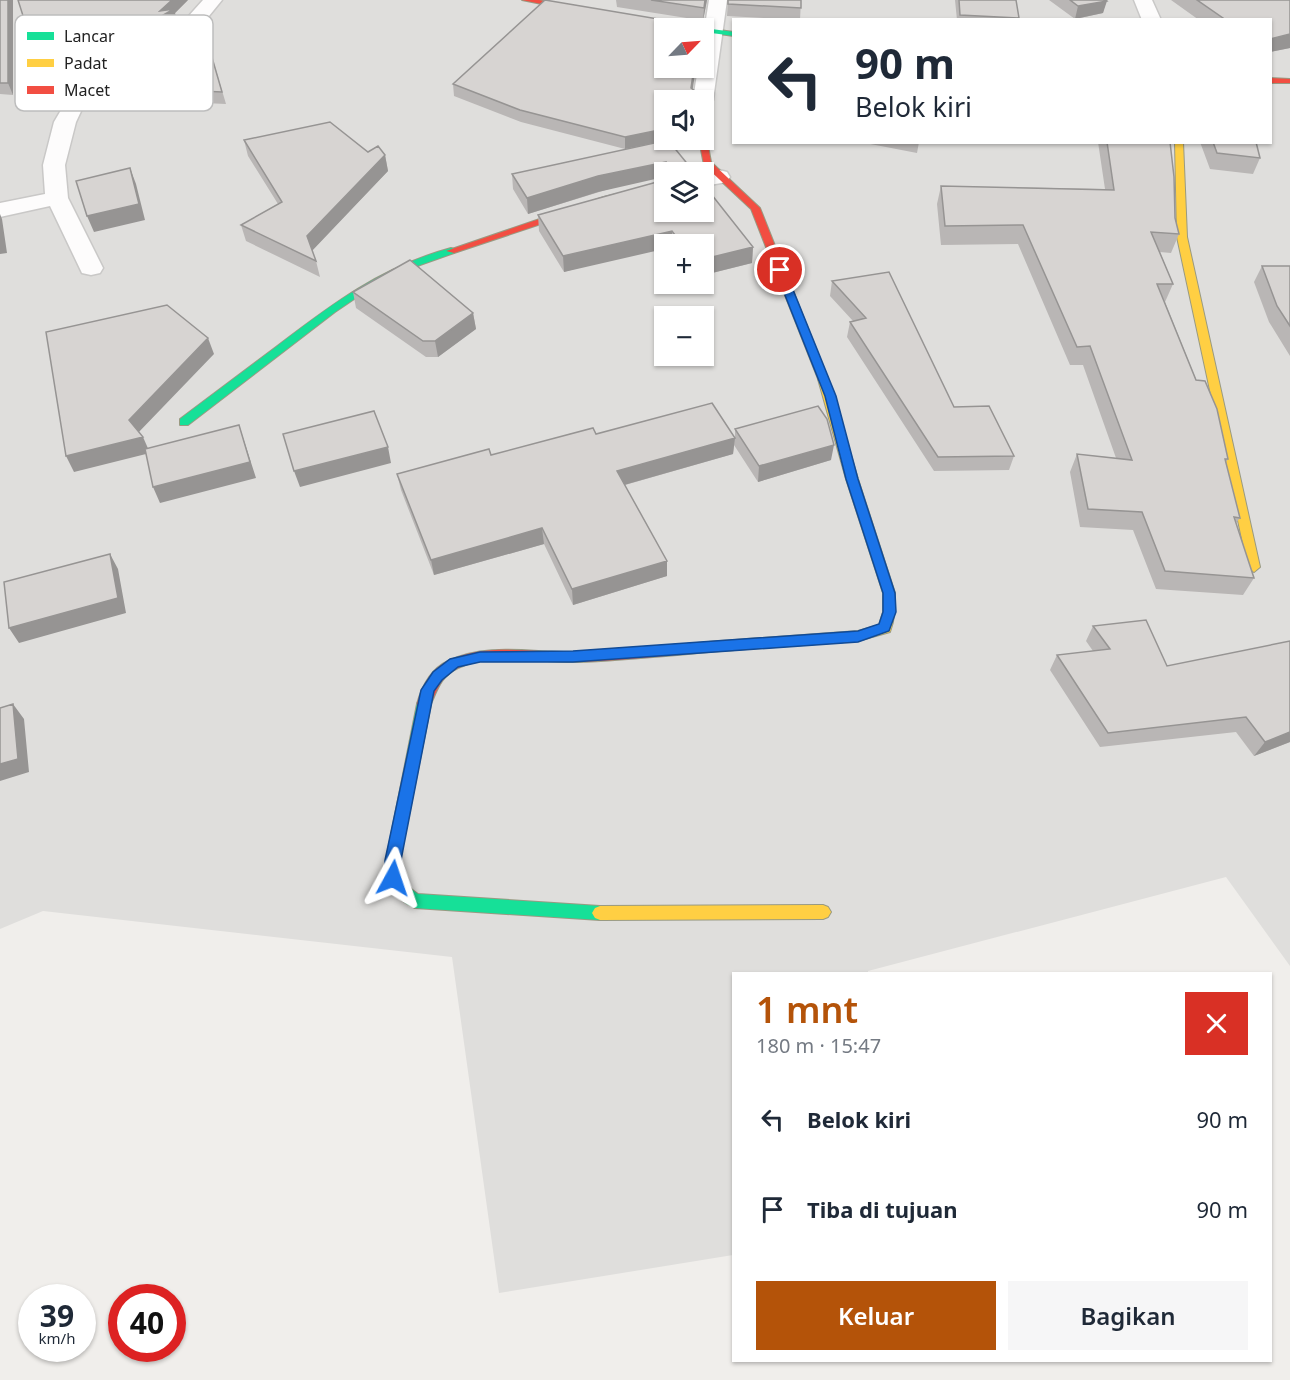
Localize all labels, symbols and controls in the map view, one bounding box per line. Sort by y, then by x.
legend [15,15,213,111]
north arrow [654,18,714,78]
map controls [654,18,714,366]
text: Lancar [64,25,115,47]
text: 90 m [855,34,955,91]
icon: left [756,42,834,120]
text: Padat [64,52,107,74]
text: Macet [64,79,110,101]
text: Belok kiri [855,88,972,125]
button: sound [654,90,714,150]
button: layers [654,162,714,222]
button: + [654,234,714,294]
pin [754,244,805,295]
icon: arrive [763,253,796,286]
button: − [654,306,714,366]
position arrow [361,846,425,910]
text: 1 mnt [756,985,858,1034]
button: close [1185,992,1248,1055]
text: 180 m · 15:47 [756,1032,881,1059]
icon: left [756,1103,789,1136]
text: Belok kiri [807,1104,911,1134]
text: 90 m [1197,1104,1248,1134]
icon: arrive [756,1193,789,1226]
text: Tiba di tujuan [807,1194,957,1224]
text: 90 m [1197,1194,1248,1224]
button: Keluar [756,1281,996,1350]
button: Bagikan [1008,1281,1248,1350]
speed limit sign: 40 [108,1284,186,1362]
text: 39 [40,1295,74,1336]
text: km/h [39,1328,75,1348]

